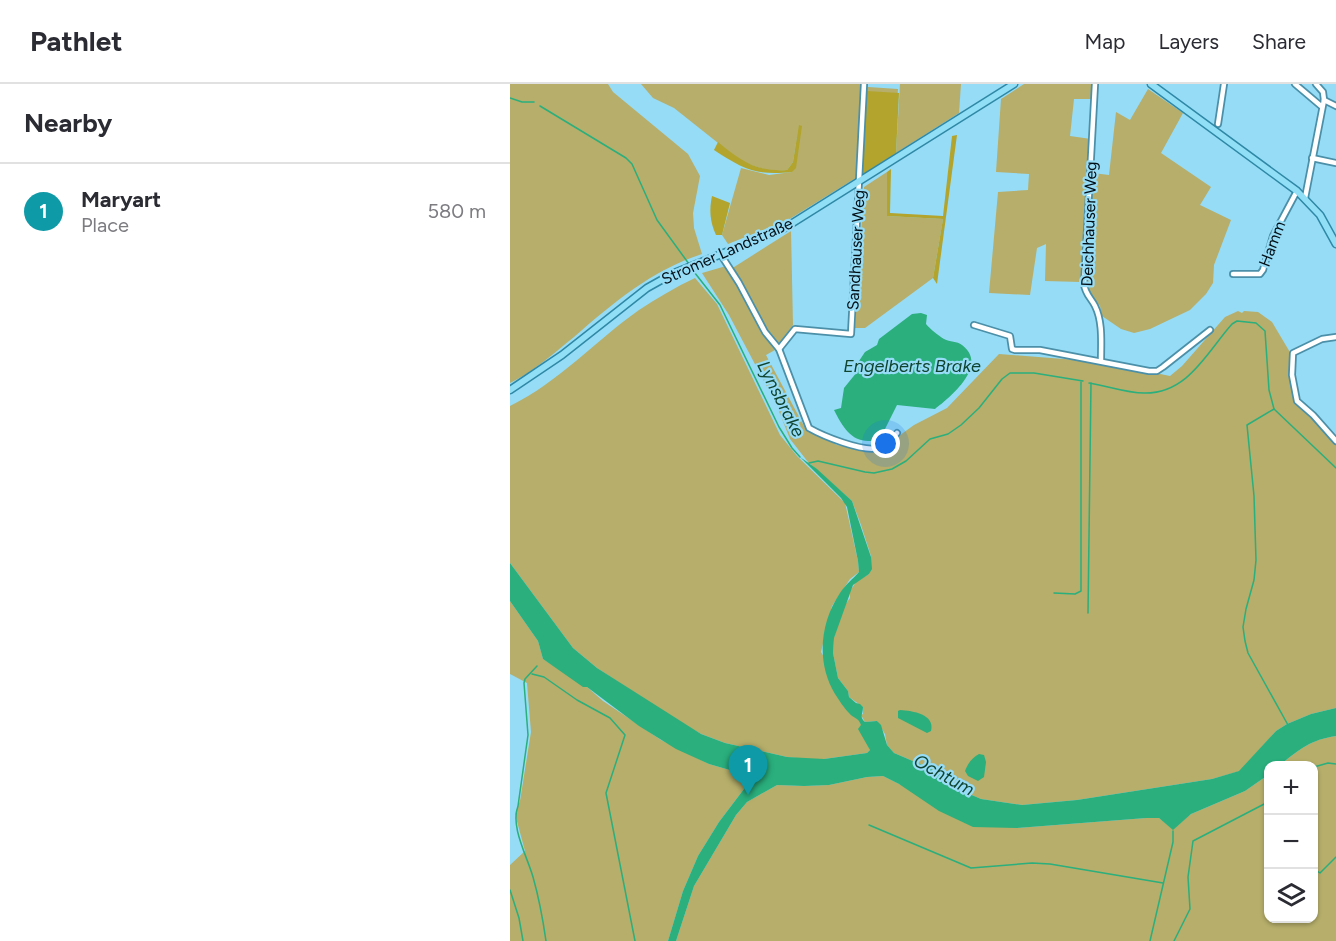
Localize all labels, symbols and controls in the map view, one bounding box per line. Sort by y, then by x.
text: Pathlet [30,24,122,58]
text: Map [1085,29,1125,54]
text: Layers [1158,29,1219,54]
text: Share [1252,29,1306,54]
text: Nearby [24,107,112,139]
street label: Deichhauser Weg [1077,161,1101,287]
text: Maryart [81,186,161,213]
street label: Sandhauser Weg [843,189,869,311]
text: 1 [39,199,48,223]
text: 580 m [427,199,486,223]
text: Place [81,213,129,237]
street label: Stromer Landstraße [658,213,796,289]
street label: Hamm [1255,218,1289,270]
water label: Engelberts Brake [843,355,981,377]
water label: Lynsbrake [752,357,810,441]
your location [871,429,900,458]
pin: 1 [728,746,768,795]
water label: Ochtum [910,749,978,801]
map controls [1264,761,1318,923]
button: + [1264,761,1318,815]
button: − [1264,815,1318,869]
button: layers [1264,869,1318,923]

